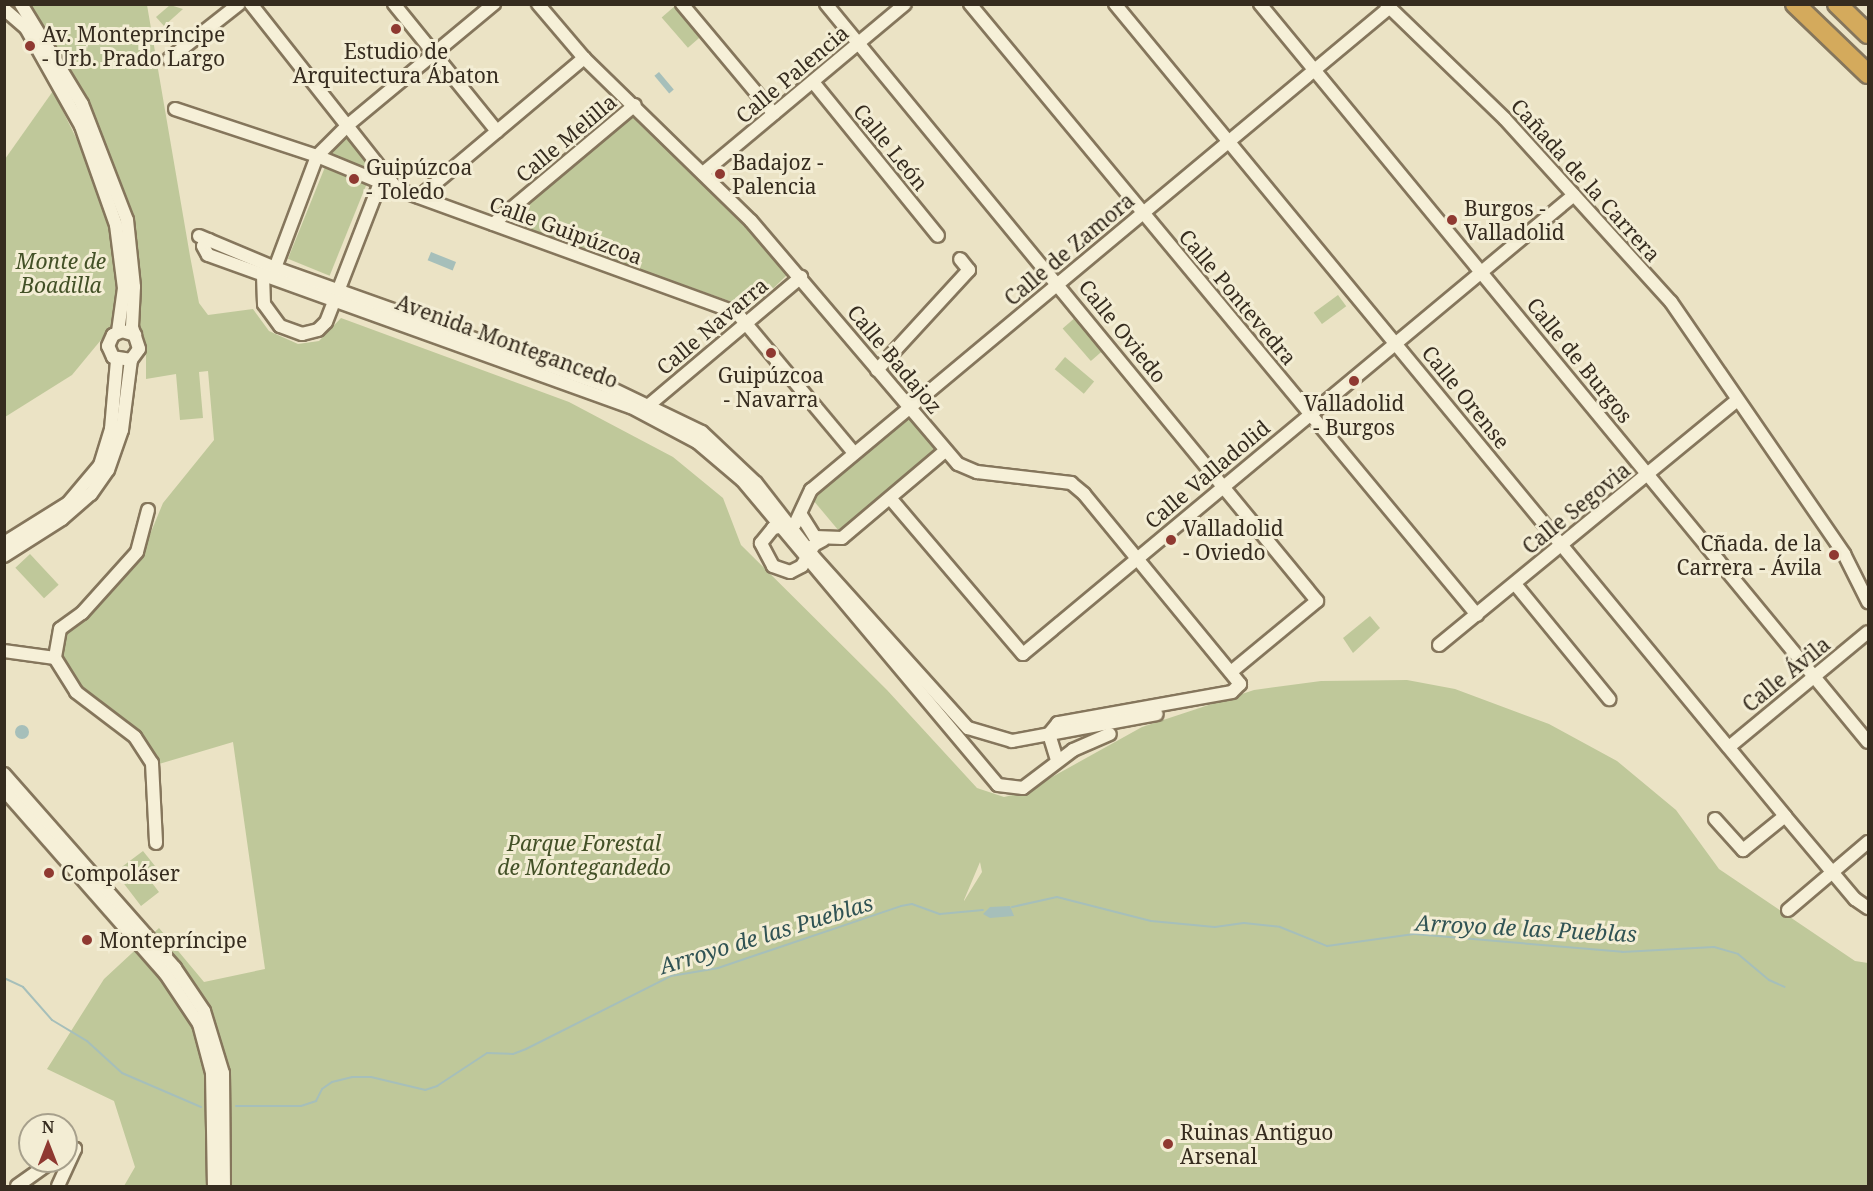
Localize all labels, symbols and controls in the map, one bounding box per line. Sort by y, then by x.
street label: Calle Palencia [731,20,853,128]
place label: Av. Montepríncipe - Urb. Prado Largo [42,21,225,71]
marker: Estudio de Arquitectura Ábaton [389,22,403,36]
place label: Estudio de Arquitectura Ábaton [293,38,499,88]
marker: Av. Montepríncipe - Urb. Prado Largo [23,39,37,53]
street label: Calle Melilla [511,89,621,187]
street label: Cañada de la Carrera [1506,93,1666,267]
street label: Calle León [848,98,934,196]
place label: Badajoz - Palencia [732,149,823,199]
place label: Guipúzcoa - Toledo [366,154,472,204]
marker: Badajoz - Palencia [713,167,727,181]
marker: Guipúzcoa - Toledo [347,172,361,186]
street label: Calle de Zamora [999,187,1139,311]
street label: Calle Guipúzcoa [486,191,646,269]
place label: Burgos - Valladolid [1464,195,1565,245]
marker: Burgos - Valladolid [1445,213,1459,227]
street label: Calle Pontevedra [1174,224,1302,370]
park label: Monte de Boadilla [16,248,106,298]
street label: Calle Navarra [651,272,773,380]
street label: Calle Oviedo [1074,274,1172,388]
street label: Avenida Montegancedo [392,289,622,393]
street label: Calle de Burgos [1522,292,1638,428]
street label: Calle Badajoz [842,300,948,418]
street label: Calle Orense [1417,340,1515,454]
marker: Guipúzcoa - Navarra [764,346,778,360]
place label: Guipúzcoa - Navarra [718,362,824,412]
marker: Valladolid - Burgos [1347,374,1361,388]
place label: Valladolid - Burgos [1304,390,1404,440]
street label: Calle Valladolid [1139,414,1275,534]
street label: Calle Segovia [1517,457,1635,559]
place label: Valladolid - Oviedo [1183,515,1284,565]
place label: Cñada. de la Carrera - Ávila [1677,530,1822,580]
marker: Valladolid - Oviedo [1164,533,1178,547]
marker: Cñada. de la Carrera - Ávila [1827,548,1841,562]
street label: Calle Ávila [1737,631,1835,717]
park label: Parque Forestal de Montegandedo [497,830,671,880]
place label: Compoláser [61,860,180,886]
marker: Compoláser [42,866,56,880]
water label: Arroyo de las Pueblas [656,889,876,979]
water label: Arroyo de las Pueblas [1414,909,1638,947]
place label: Montepríncipe [99,927,247,953]
marker: Montepríncipe [80,933,94,947]
north arrow [18,1113,78,1173]
text: N [42,1116,54,1138]
place label: Ruinas Antiguo Arsenal [1180,1119,1333,1169]
marker: Ruinas Antiguo Arsenal [1161,1137,1175,1151]

